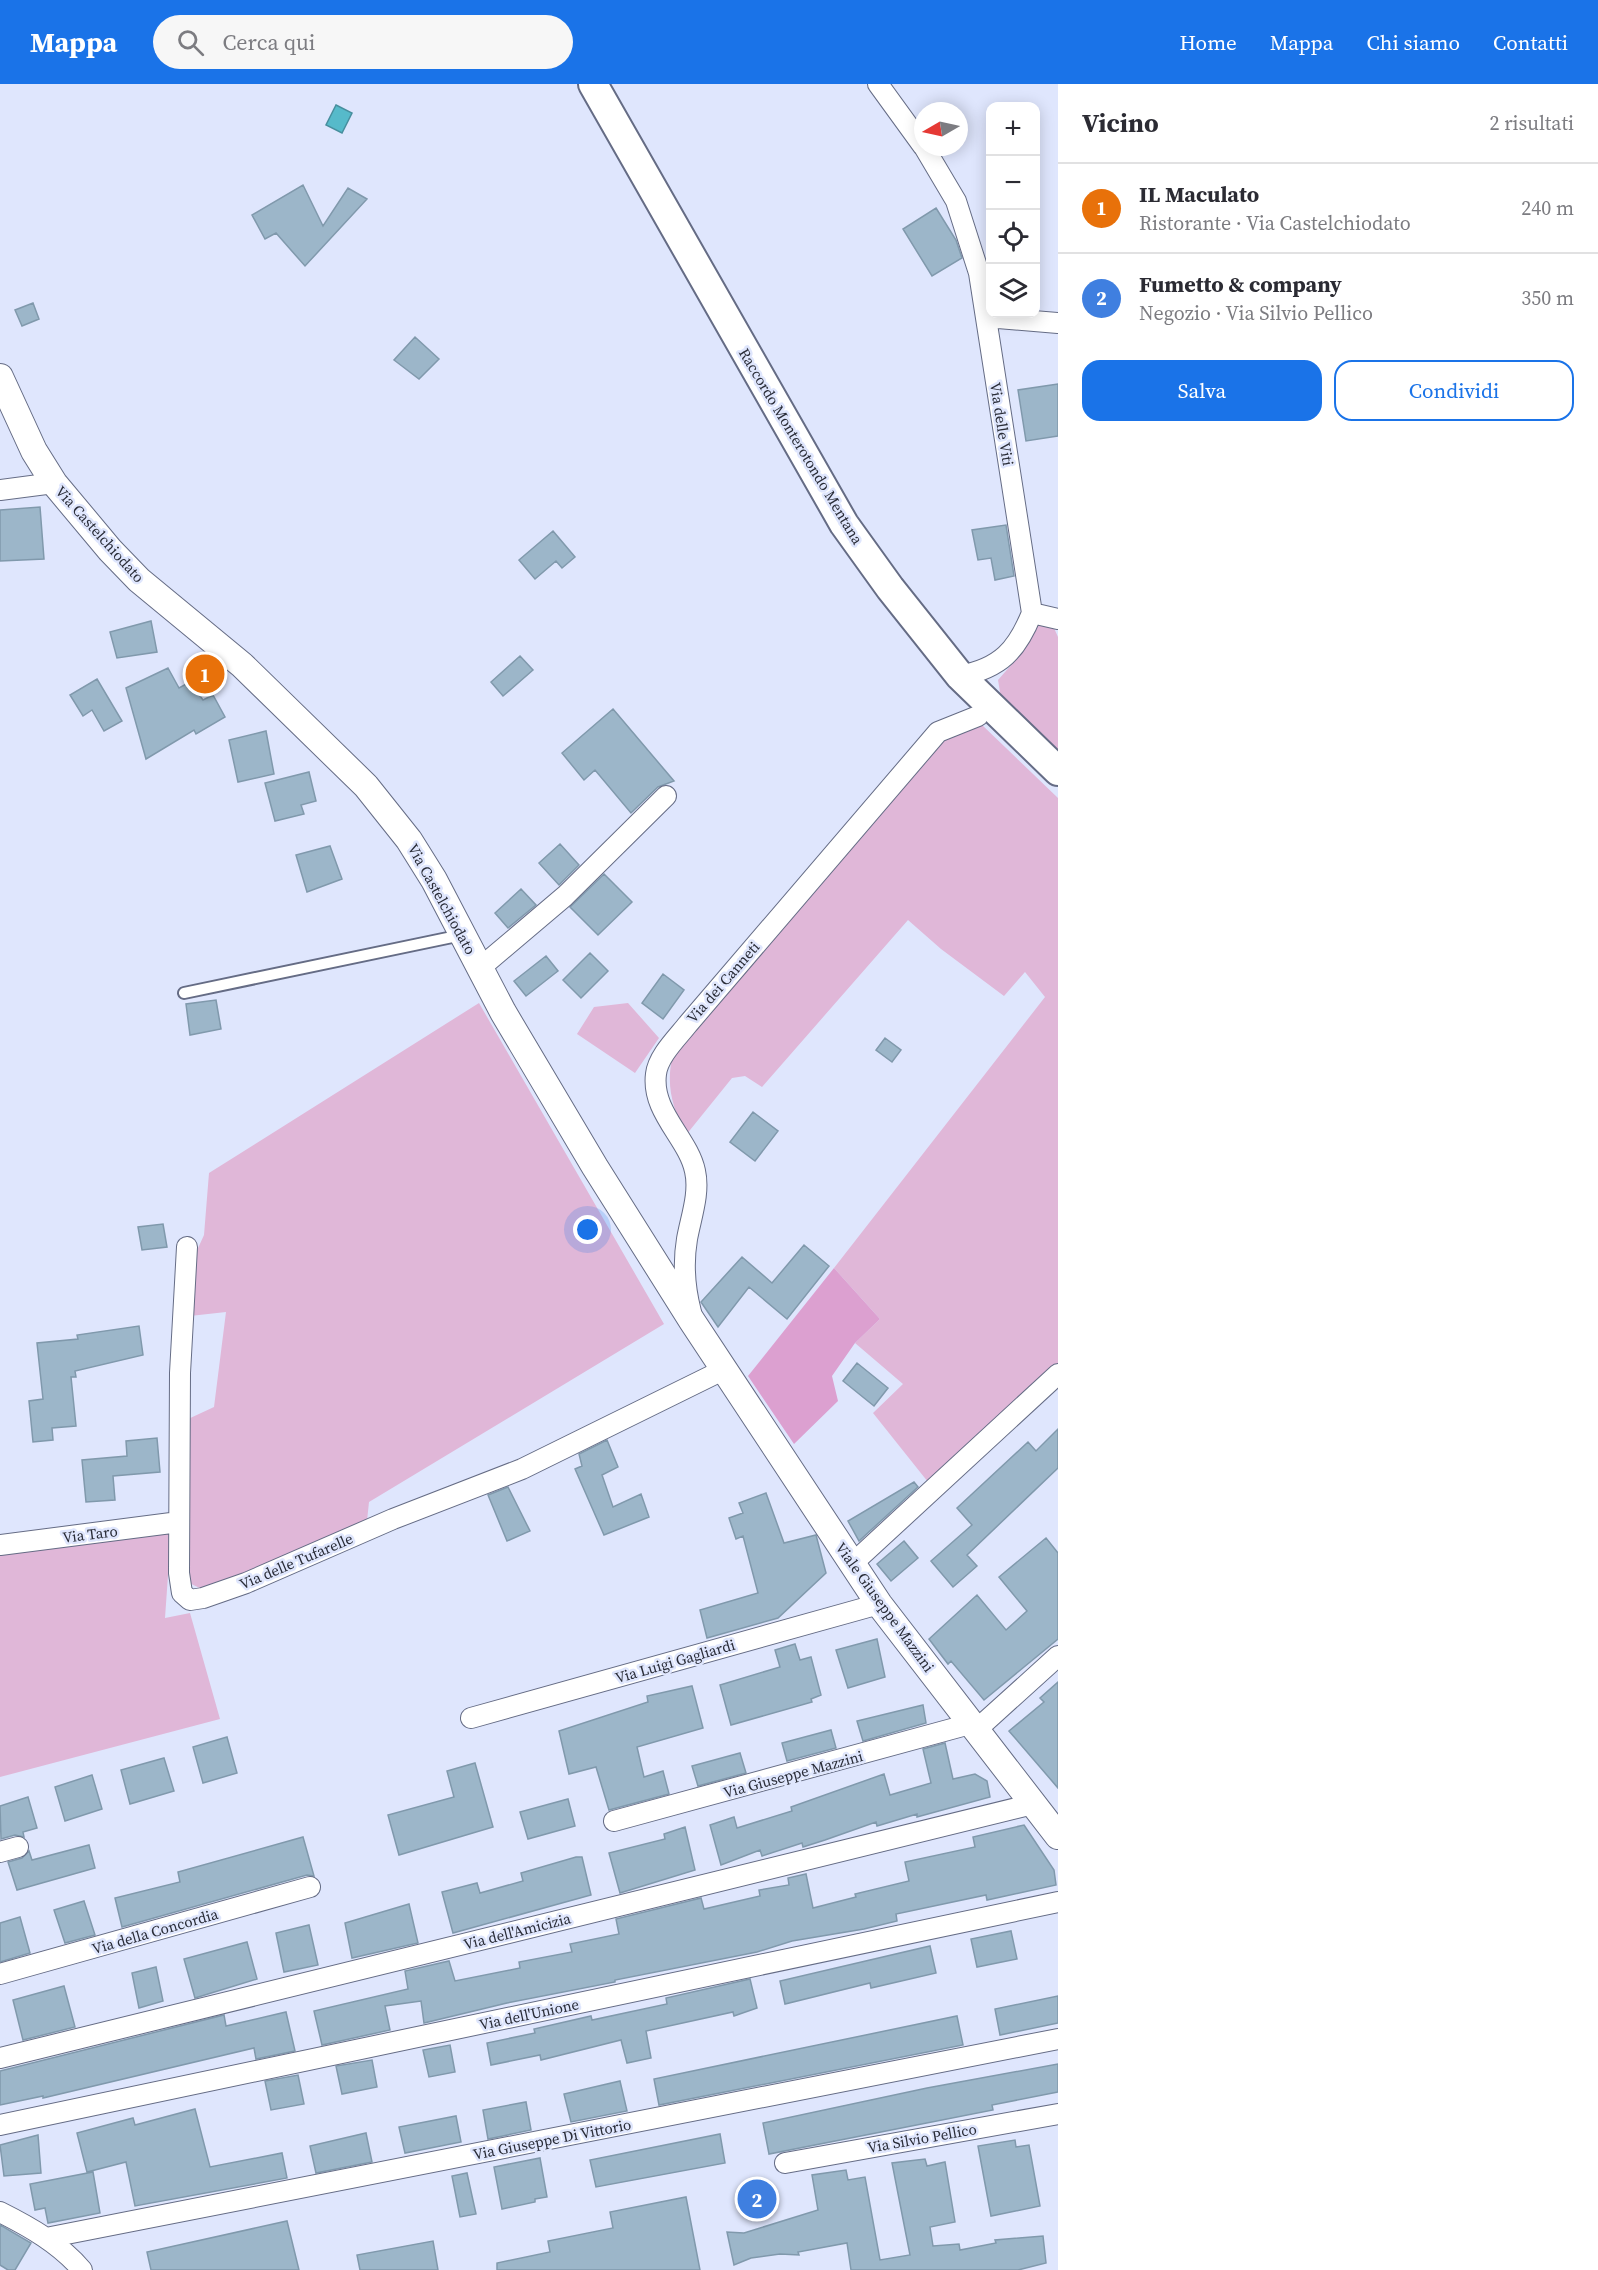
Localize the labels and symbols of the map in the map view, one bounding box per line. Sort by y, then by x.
north arrow [914,102,968,156]
street label: Raccordo Monterotondo Mentana [734,344,868,548]
street label: Via delle Viti [985,381,1019,467]
street label: Via Castelchiodato [51,481,149,587]
pin: 1 [186,652,224,696]
street label: Via Castelchiodato [403,840,481,958]
street label: Via dei Canneti [682,937,764,1027]
your location [573,1215,602,1244]
street label: Via Taro [61,1520,119,1548]
street label: Via delle Tufarelle [236,1527,356,1594]
street label: Viale Giuseppe Mazzini [831,1538,939,1676]
street label: Via Luigi Gagliardi [613,1634,737,1688]
street label: Via Giuseppe Mazzini [721,1745,865,1803]
street label: Via della Concordia [89,1903,221,1959]
street label: Via dell'Amicizia [461,1907,573,1955]
street label: Via dell'Unione [477,1993,581,2035]
street label: Via Giuseppe Di Vittorio [471,2113,633,2165]
street label: Via Silvio Pellico [866,2118,978,2158]
pin: 2 [738,2176,777,2222]

